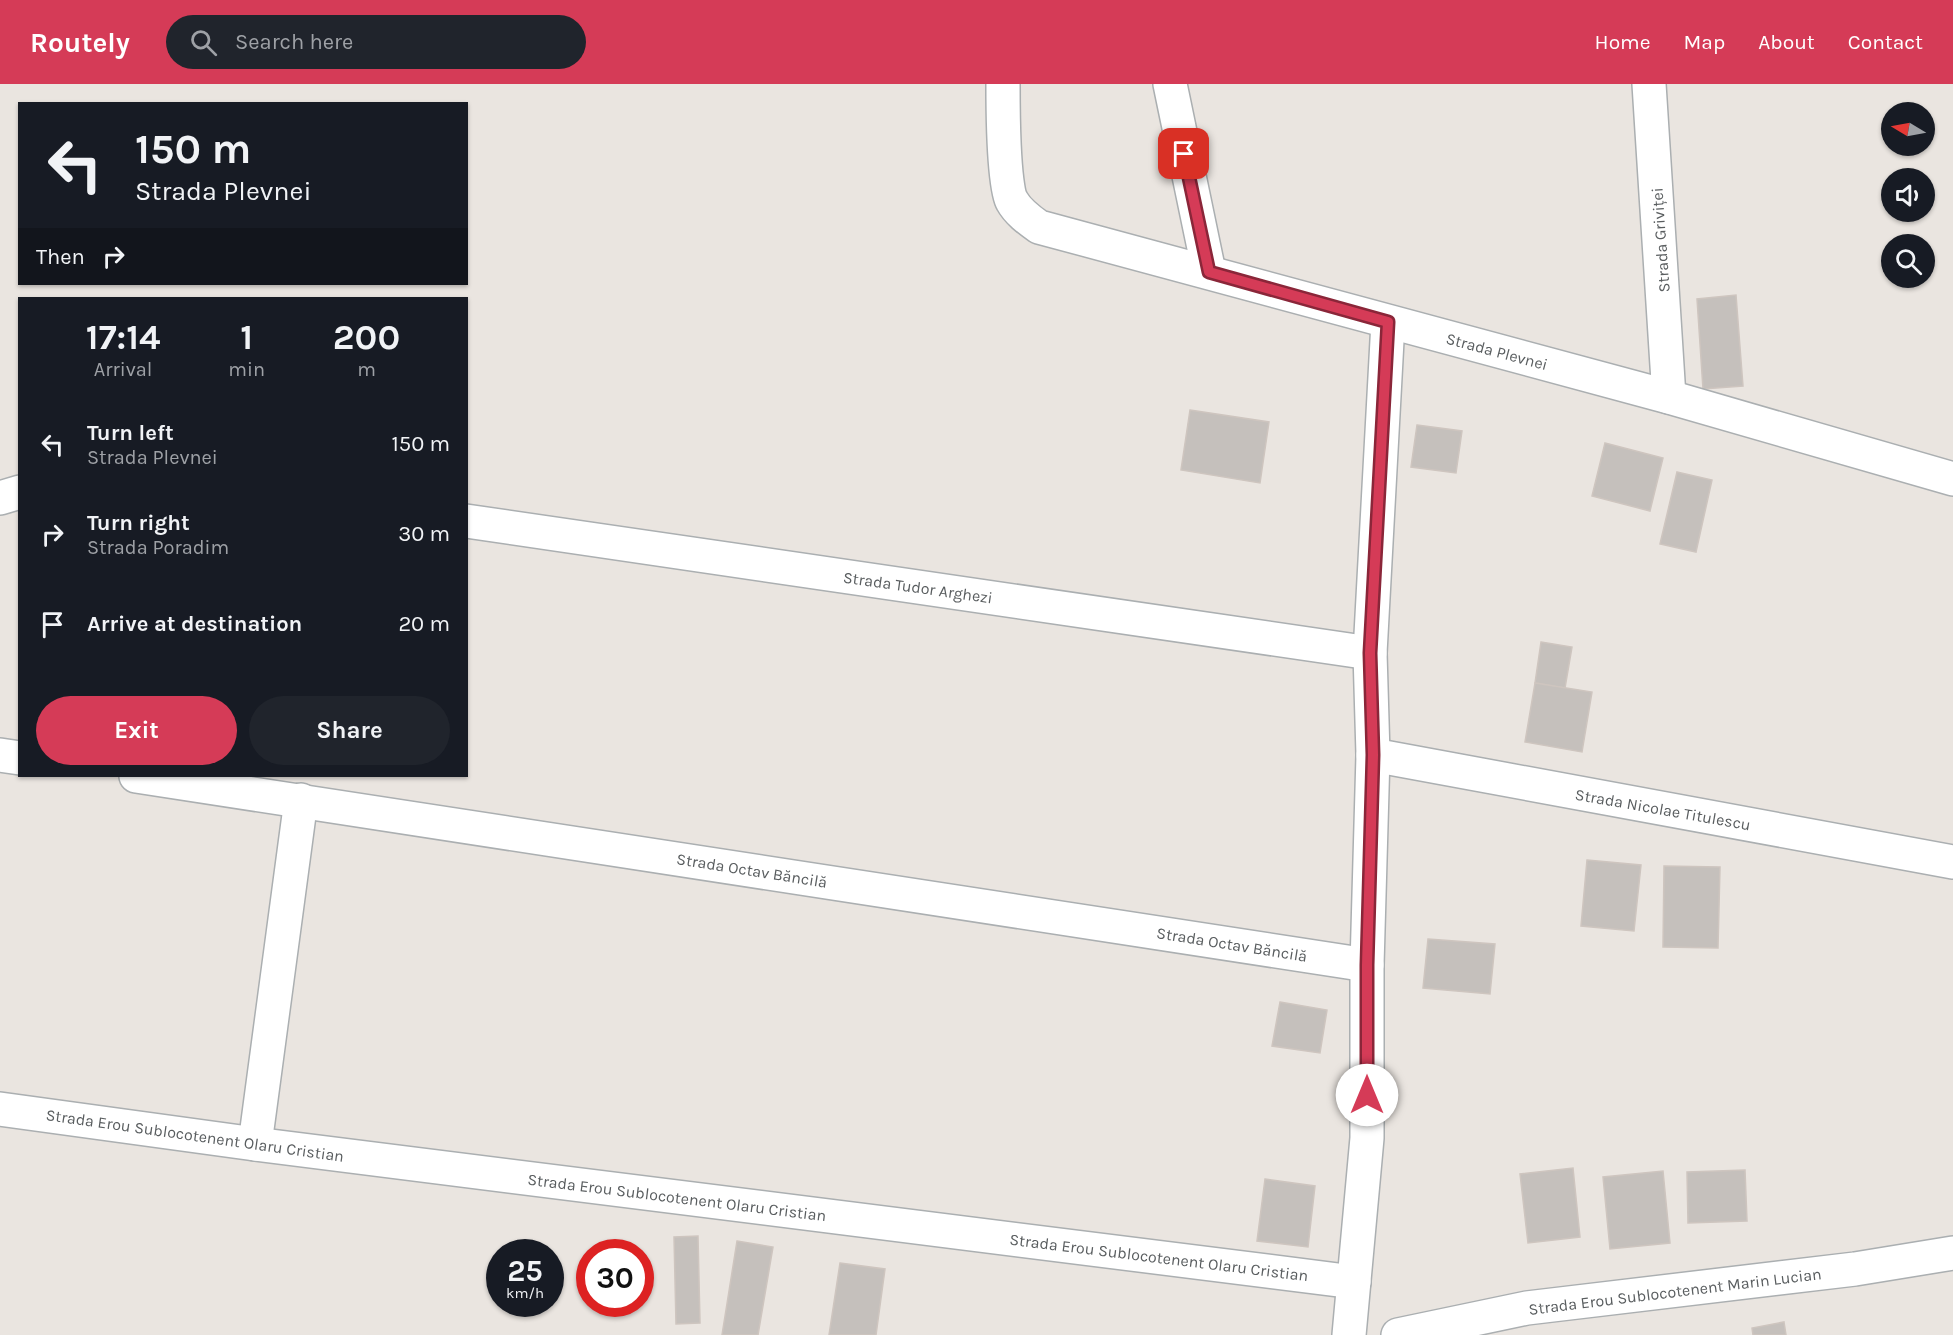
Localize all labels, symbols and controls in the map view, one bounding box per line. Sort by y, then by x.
search box [166,15,586,69]
text: Routely [30,26,130,59]
icon: search [187,26,220,59]
text: Search here [235,29,353,55]
text: Home [1595,30,1651,54]
text: Map [1684,30,1725,54]
text: About [1758,30,1815,54]
text: Contact [1848,30,1923,54]
north arrow [1881,102,1935,156]
map controls [1881,102,1935,288]
text: 150 m [135,124,251,174]
icon: left [36,126,114,204]
pin [1158,128,1209,179]
icon: arrive [1167,137,1200,170]
button: sound [1881,168,1935,222]
text: Strada Plevnei [135,175,312,207]
street label: Strada Griviței [1647,187,1674,293]
button: search [1881,234,1935,288]
icon: right [97,240,130,273]
text: Then [36,244,85,270]
text: 17:14 [86,316,161,358]
text: 1 [240,316,253,358]
text: 200 [333,316,400,358]
street label: Strada Plevnei [1444,329,1550,374]
text: Arrival [94,358,152,381]
text: min [228,358,265,381]
text: m [357,358,376,381]
text: Turn left [87,420,174,446]
icon: left [36,428,69,461]
text: 150 m [391,431,450,457]
text: Strada Plevnei [87,446,218,469]
text: Turn right [87,510,190,536]
icon: right [36,518,69,551]
text: 30 m [398,521,450,547]
text: Strada Poradim [87,536,229,559]
street label: Strada Tudor Arghezi [842,568,994,607]
icon: arrive [36,608,69,641]
text: Arrive at destination [87,611,302,637]
text: 20 m [398,611,450,637]
button: Exit [36,696,237,765]
button: Share [249,696,450,765]
street label: Strada Nicolae Titulescu [1574,785,1752,834]
street label: Strada Octav Băncilă [675,849,829,892]
street label: Strada Octav Băncilă [1155,923,1309,966]
position arrow [1335,1063,1399,1127]
street label: Strada Erou Sublocotenent Olaru Cristian [45,1105,345,1166]
street label: Strada Erou Sublocotenent Olaru Cristian [526,1170,827,1225]
street label: Strada Erou Sublocotenent Olaru Cristian [1008,1230,1309,1285]
speed limit sign: 30 [576,1239,654,1317]
text: 25 [507,1253,543,1289]
street label: Strada Erou Sublocotenent Marin Lucian [1527,1264,1823,1319]
text: km/h [506,1284,544,1302]

